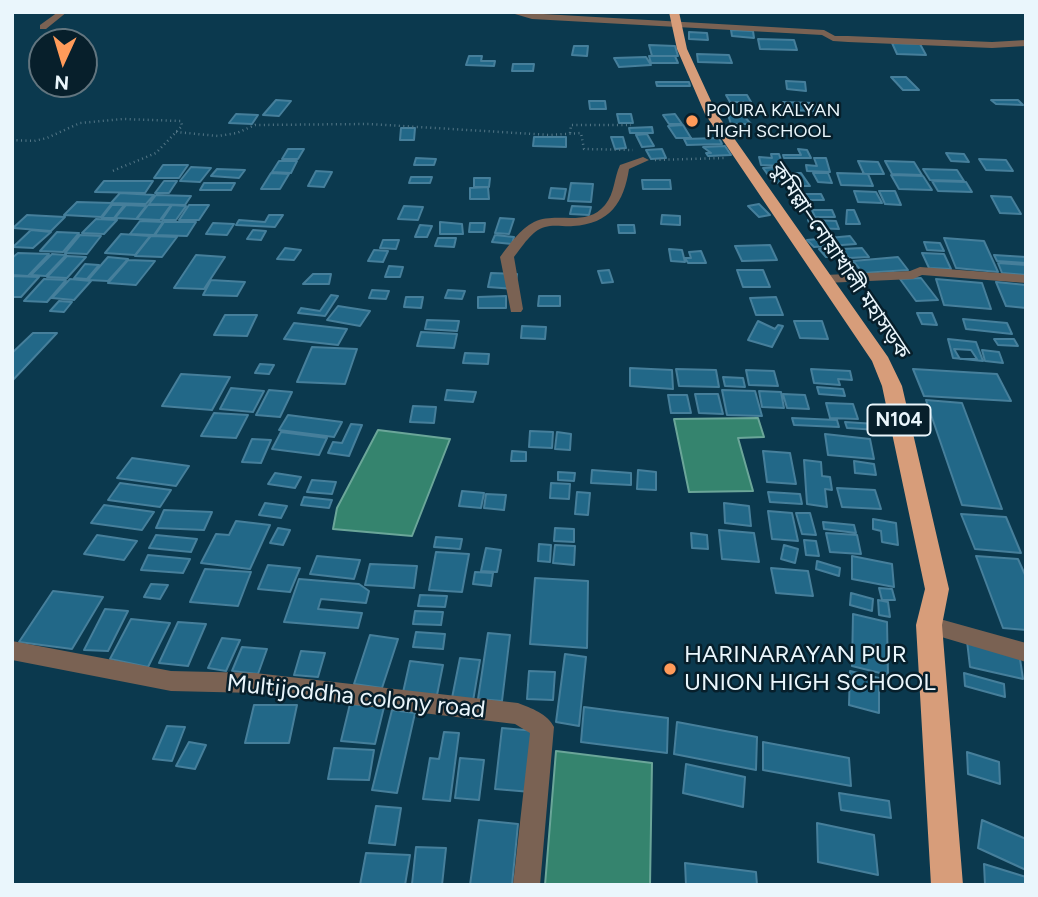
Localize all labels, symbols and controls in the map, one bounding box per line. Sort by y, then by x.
north arrow [28,28,98,98]
text: N [54,70,70,94]
place label: POURA KALYAN HIGH SCHOOL [706,100,840,142]
marker: POURA KALYAN HIGH SCHOOL [684,113,700,129]
street label: কুমিল্লা–নোয়াখালী মহাসড়ক [765,158,915,364]
road number: N104 [867,404,930,436]
place label: HARINARAYAN PUR UNION HIGH SCHOOL [684,641,936,697]
marker: HARINARAYAN PUR UNION HIGH SCHOOL [662,661,678,677]
street label: Multijoddha colony road [225,669,487,725]

